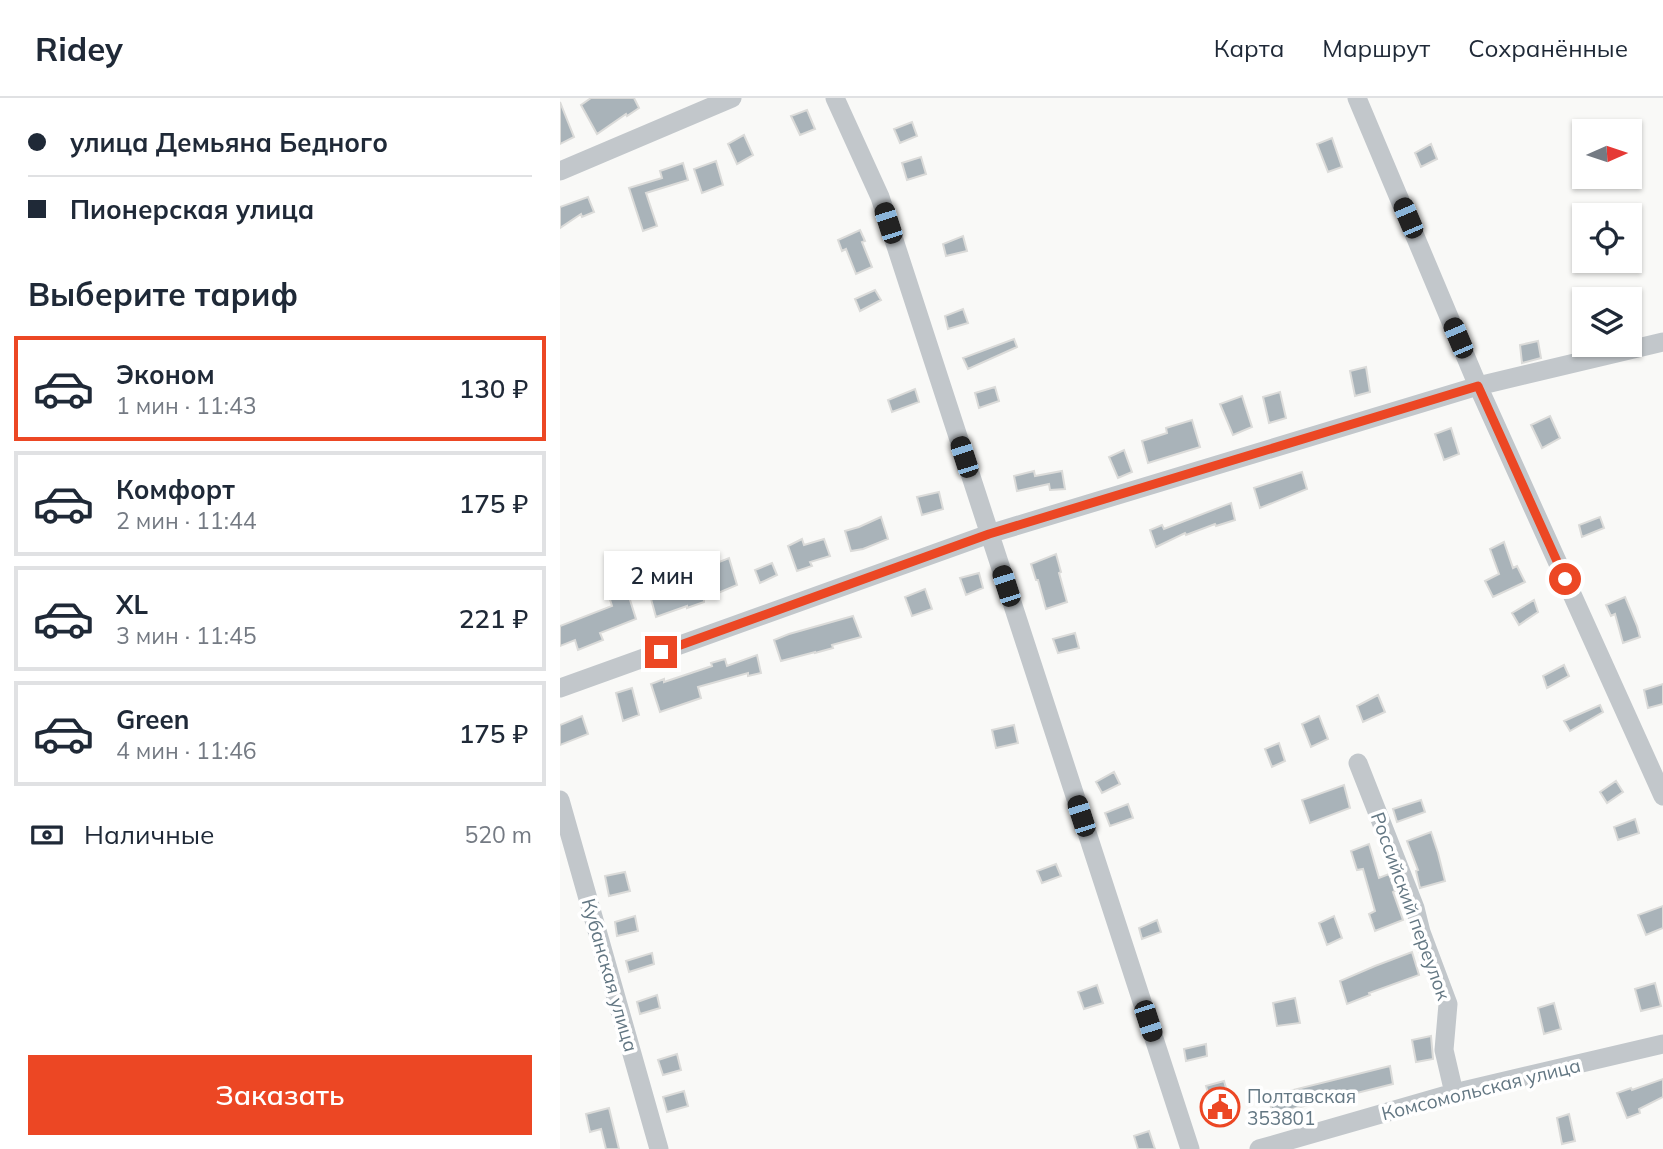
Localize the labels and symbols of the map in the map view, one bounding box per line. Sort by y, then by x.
north arrow [1572,119,1642,189]
car [1391,195,1426,241]
car [872,200,905,246]
car [1441,315,1476,361]
car [948,434,981,480]
callout: 2 мин [603,550,719,600]
car [990,563,1023,609]
route start [1549,563,1581,595]
route end [645,636,677,668]
car [1065,793,1098,839]
street label: Российский переулок [1366,809,1456,1004]
street label: Кубанская улица [577,896,643,1054]
car [1132,998,1165,1044]
street label: Комсомольская улица [1379,1053,1583,1125]
place label: Полтавская 353801 [1247,1084,1356,1130]
public building icon: Полтавская 353801 [1199,1086,1241,1128]

